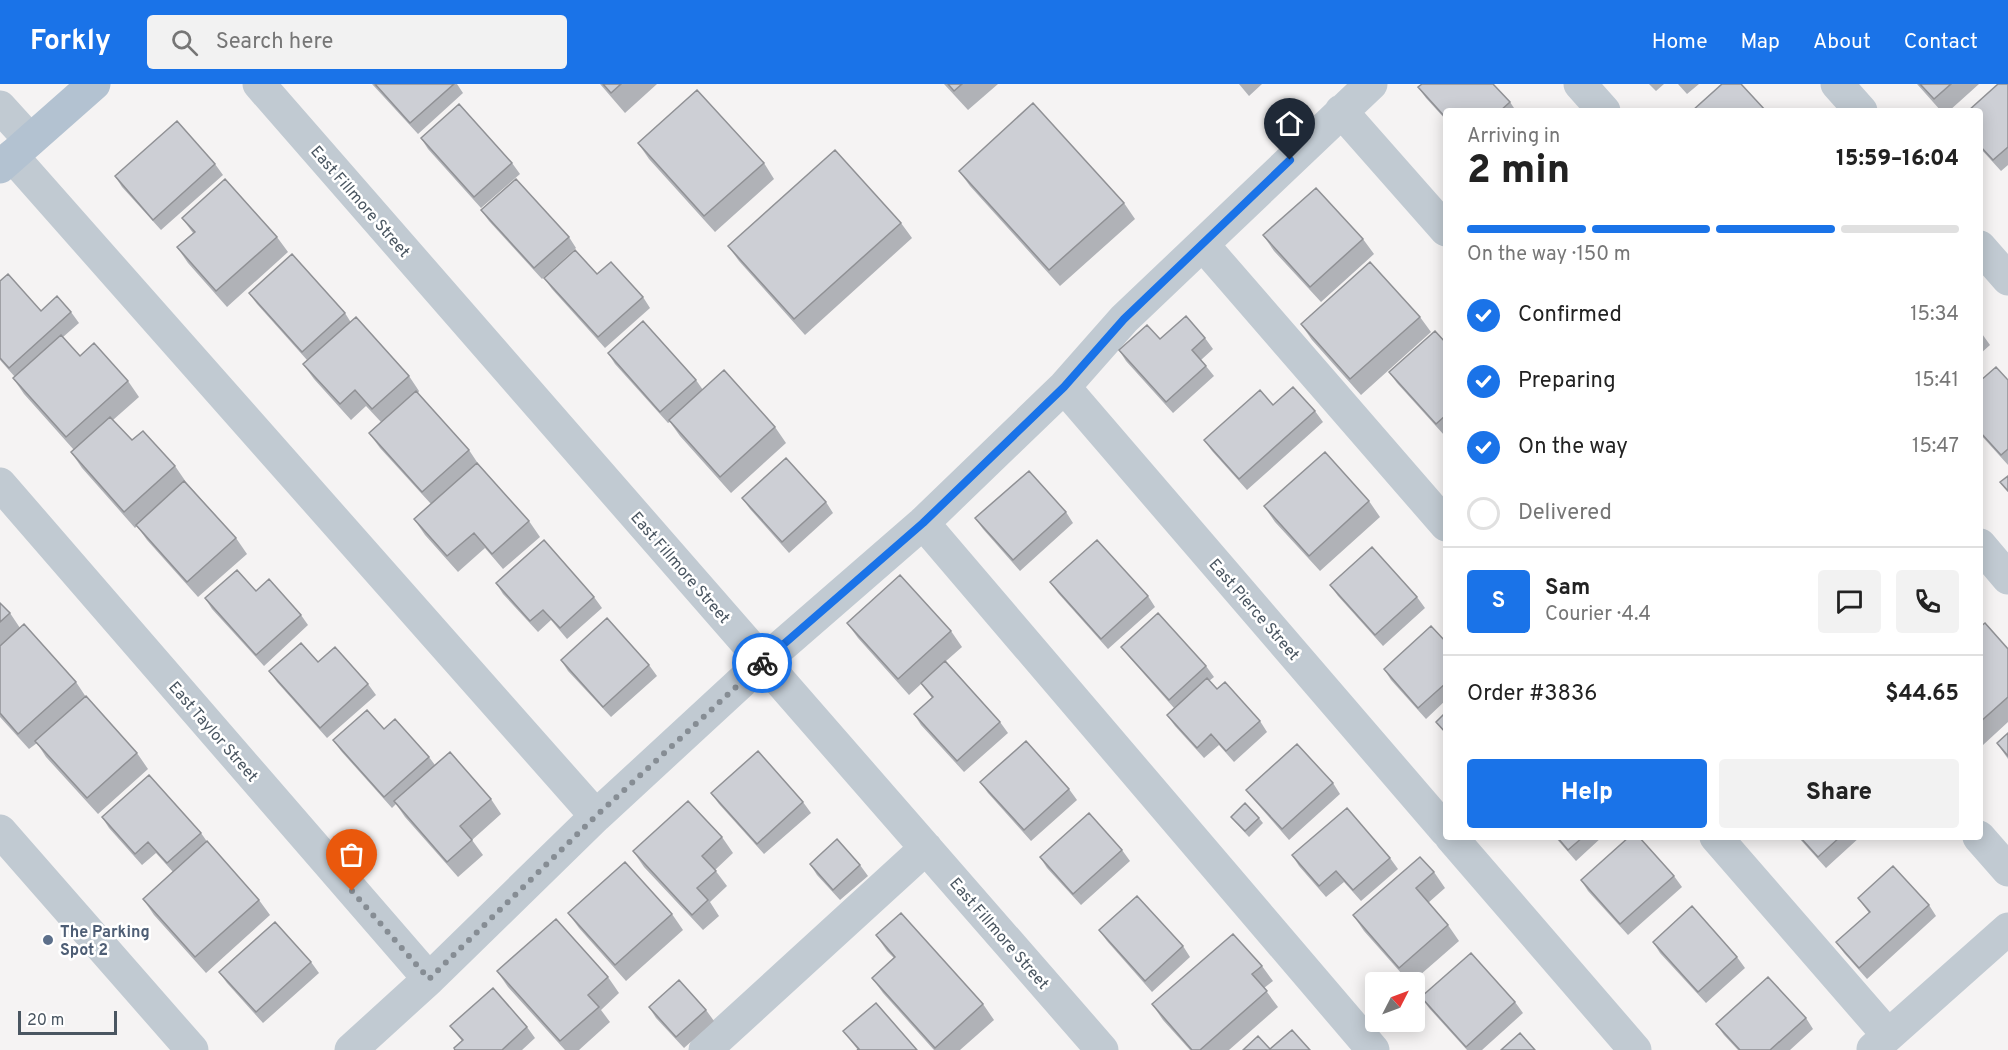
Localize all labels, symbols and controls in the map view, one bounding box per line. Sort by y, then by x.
search box [147,15,567,69]
text: Forkly [30,24,111,60]
icon: search [168,26,201,59]
text: Search here [216,29,333,56]
text: Home [1652,29,1708,56]
text: Map [1741,29,1780,56]
text: About [1813,29,1871,56]
text: Contact [1904,29,1978,56]
pin [1264,98,1315,160]
icon: home [1273,107,1306,140]
text: Arriving in [1467,124,1560,150]
street label: East Fillmore Street [306,142,413,262]
text: 15:59–16:04 [1836,146,1959,173]
text: 2 min [1467,148,1570,197]
text: On the way · 150 m [1467,242,1631,268]
icon: check [1467,299,1500,332]
text: Confirmed [1518,302,1622,329]
text: 15:34 [1910,302,1959,328]
icon: check [1467,365,1500,398]
text: Preparing [1518,368,1616,395]
text: 15:41 [1915,368,1959,394]
icon: check [1467,431,1500,464]
text: On the way [1518,434,1628,461]
text: 15:47 [1912,434,1959,460]
text: Delivered [1518,500,1612,527]
street label: East Fillmore Street [626,508,733,628]
street label: East Pierce Street [1204,555,1303,665]
button: chat [1818,570,1881,633]
button: phone [1896,570,1959,633]
text: Sam [1545,575,1590,602]
text: S [1492,588,1505,615]
text: Courier · 4.4 [1545,602,1651,628]
courier [732,633,792,693]
icon: bike [746,647,779,680]
street label: East Taylor Street [163,678,262,787]
text: Order #3836 [1467,681,1597,708]
text: $44.65 [1885,681,1959,708]
button: Help [1467,759,1707,828]
button: Share [1719,759,1959,828]
pin [326,829,377,891]
icon: bag [335,838,368,871]
street label: East Fillmore Street [945,874,1052,994]
place label: The Parking Spot 2 [60,923,150,961]
marker: The Parking Spot 2 [41,933,55,947]
north arrow [1365,972,1425,1032]
map controls [1365,972,1425,1032]
scale bar [18,1008,117,1036]
text: 20 m [27,1011,64,1031]

